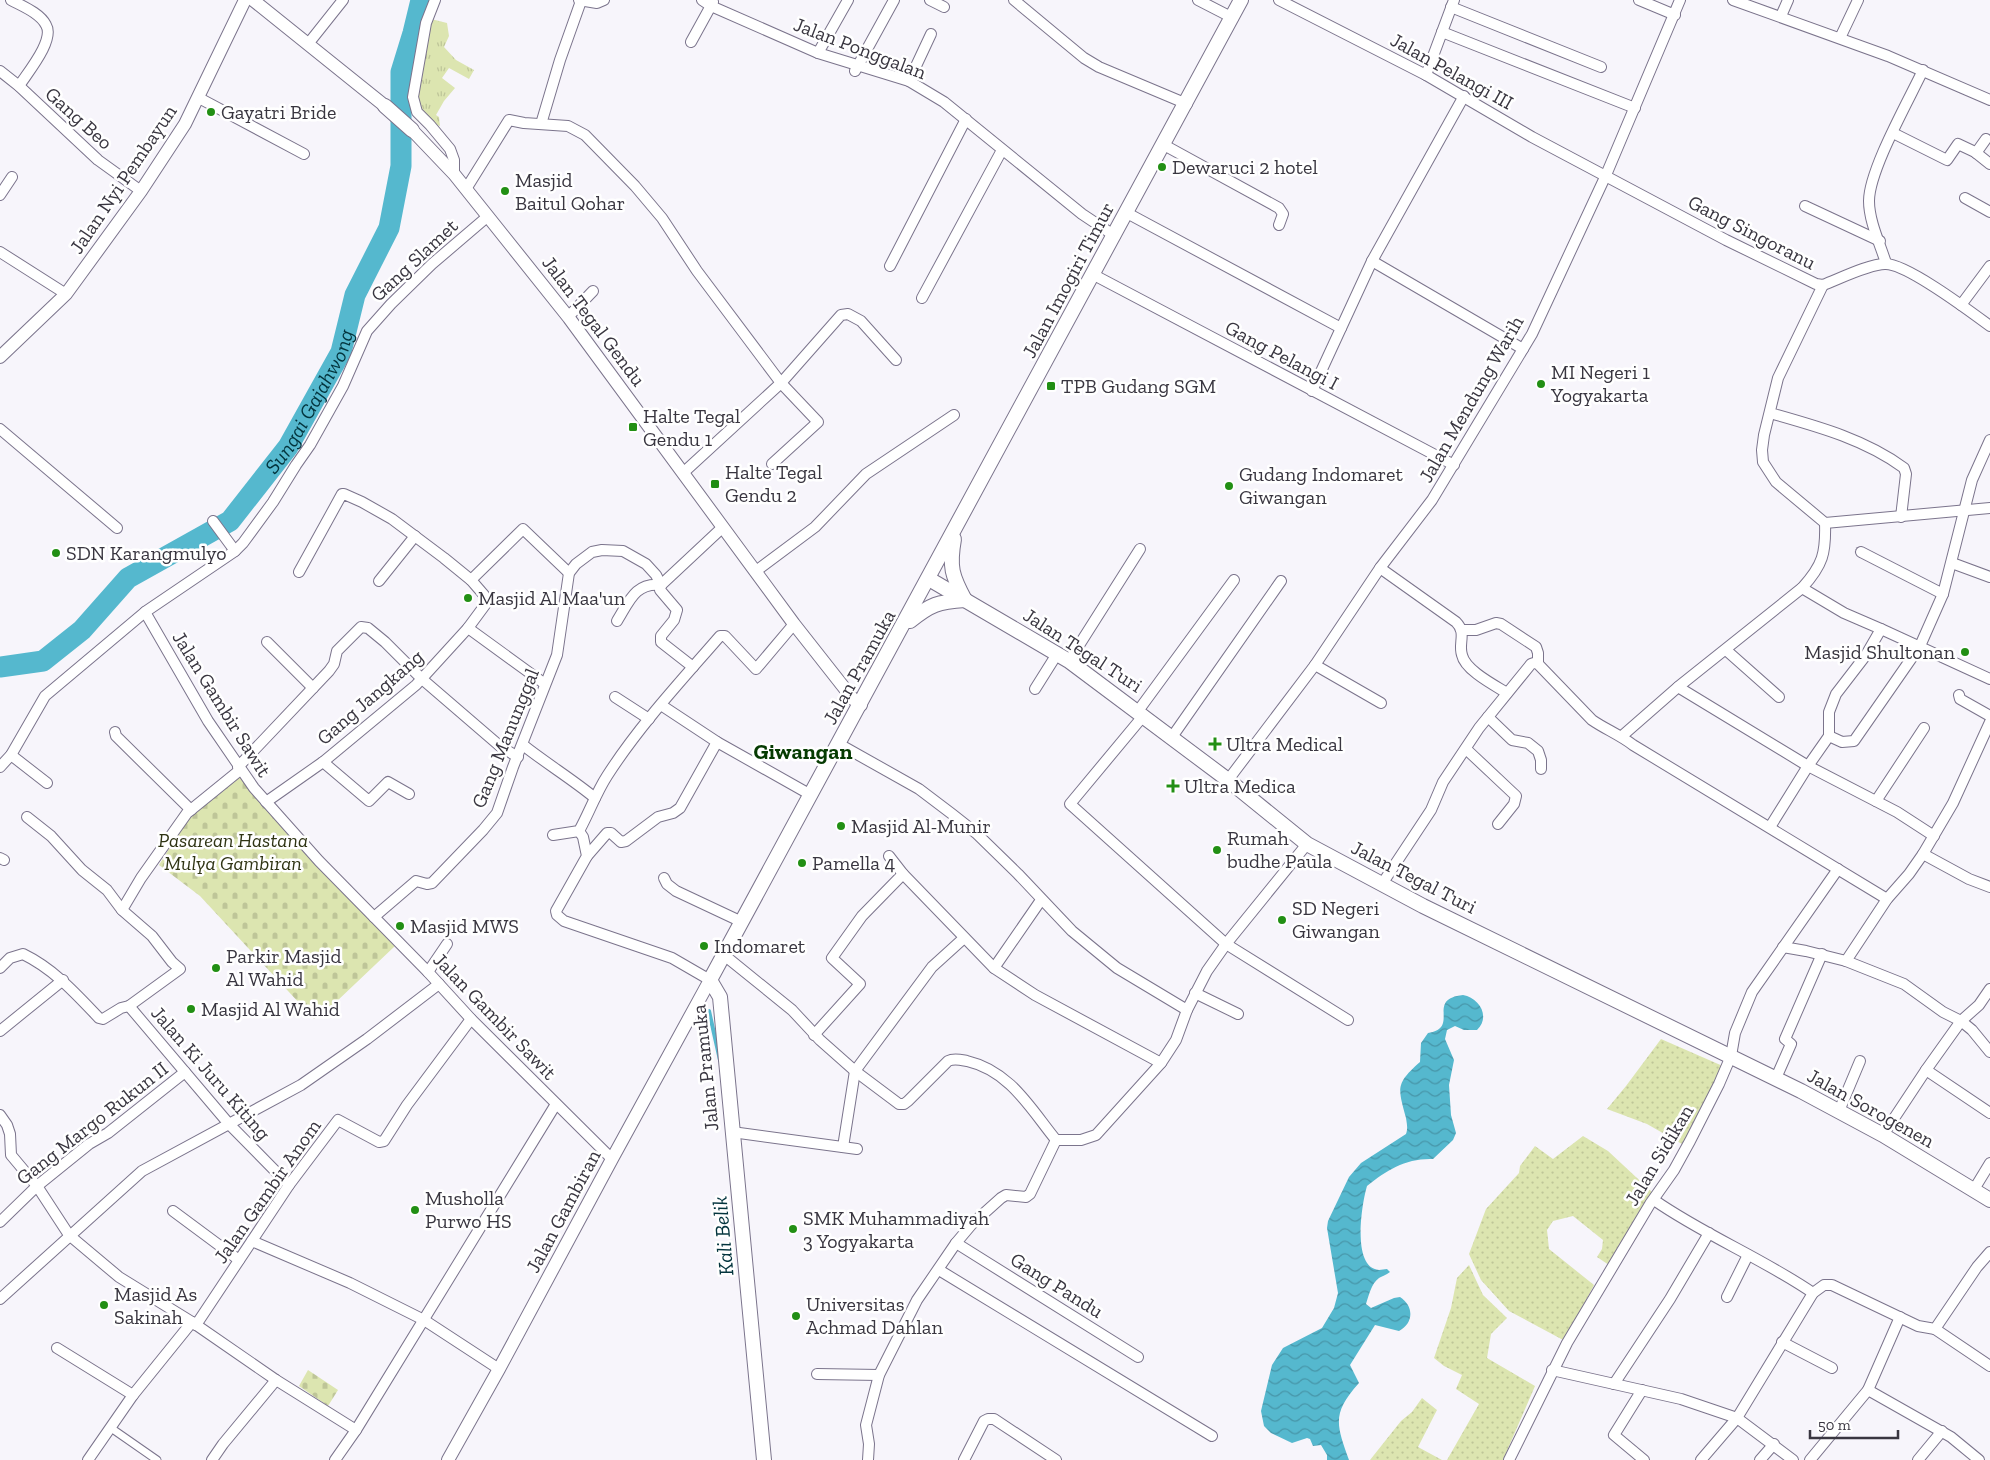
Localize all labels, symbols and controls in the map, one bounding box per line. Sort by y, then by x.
street label: Jalan Ponggalan [790,12,930,84]
street label: Jalan Pelangi III [1386,27,1518,115]
street label: Gang Beo [40,82,118,154]
street label: Jalan Nyi Pembayun [64,100,182,258]
place label: Gayatri Bride [221,100,336,124]
marker: Gayatri Bride [205,106,217,118]
place label: Dewaruci 2 hotel [1172,155,1318,179]
marker: Dewaruci 2 hotel [1156,161,1168,173]
place label: Masjid Baitul Qohar [515,168,625,215]
marker: Masjid Baitul Qohar [499,185,511,197]
street label: Gang Singoranu [1684,190,1820,274]
street label: Jalan Imogiri Timur [1017,198,1119,362]
street label: Gang Slamet [366,213,463,306]
street label: Jalan Tegal Gendu [537,251,651,391]
street label: Jalan Mendung Warih [1414,311,1529,487]
street label: Gang Pelangi I [1221,315,1343,395]
water label: Sungai Gajahwong [259,327,358,478]
place label: MI Negeri 1 Yogyakarta [1550,360,1650,407]
place label: TPB Gudang SGM [1061,374,1216,398]
marker: MI Negeri 1 Yogyakarta [1535,378,1547,390]
marker: TPB Gudang SGM [1045,380,1057,392]
place label: Halte Tegal Gendu 1 [643,404,740,451]
marker: Halte Tegal Gendu 1 [627,421,639,433]
place label: Halte Tegal Gendu 2 [725,460,822,507]
place label: Gudang Indomaret Giwangan [1239,462,1403,509]
marker: Halte Tegal Gendu 2 [709,478,721,490]
marker: Gudang Indomaret Giwangan [1223,480,1235,492]
place label: SDN Karangmulyo [66,541,227,565]
marker: SDN Karangmulyo [50,547,62,559]
place label: Masjid Al Maa'un [478,586,626,610]
marker: Masjid Al Maa'un [462,592,474,604]
street label: Jalan Tegal Turi [1019,603,1147,698]
street label: Jalan Pramuka [818,605,901,728]
street label: Jalan Gambir Sawit [168,627,277,782]
place label: Masjid Shultonan [1804,640,1956,664]
street label: Gang Jangkang [312,644,428,750]
marker: Masjid Shultonan [1959,646,1971,658]
street label: Gang Manunggal [466,665,544,811]
place label: Ultra Medical [1226,732,1343,756]
marker: Ultra Medical [1208,737,1222,751]
district label: Giwangan [754,738,852,765]
place label: Ultra Medica [1184,774,1296,798]
marker: Ultra Medica [1166,779,1180,793]
place label: Masjid Al-Munir [851,814,991,838]
marker: Masjid Al-Munir [835,820,847,832]
place label: Rumah budhe Paula [1226,826,1333,873]
park label: Pasarean Hastana Mulya Gambiran [158,828,308,875]
street label: Jalan Tegal Turi [1347,835,1481,919]
marker: Rumah budhe Paula [1211,844,1223,856]
place label: Pamella 4 [812,851,896,875]
marker: Pamella 4 [796,857,808,869]
place label: SD Negeri Giwangan [1292,896,1380,943]
place label: Masjid MWS [410,914,519,938]
marker: SD Negeri Giwangan [1276,914,1288,926]
marker: Masjid MWS [394,920,406,932]
place label: Indomaret [714,934,806,958]
marker: Indomaret [698,940,710,952]
place label: Parkir Masjid Al Wahid [226,944,341,991]
street label: Jalan Gambir Sawit [428,948,562,1085]
marker: Parkir Masjid Al Wahid [210,962,222,974]
place label: Masjid Al Wahid [201,997,340,1021]
street label: Jalan Ki Juru Kiting [146,1001,276,1145]
marker: Masjid Al Wahid [185,1003,197,1015]
street label: Jalan Pramuka [686,1003,724,1133]
street label: Gang Margo Rukun II [11,1056,173,1190]
street label: Jalan Sorogenen [1803,1063,1939,1153]
street label: Jalan Sidikan [1619,1100,1699,1210]
street label: Jalan Gambir Anom [208,1114,326,1268]
street label: Jalan Gambiran [521,1145,606,1277]
place label: Musholla Purwo HS [425,1186,512,1233]
water label: Kali Belik [707,1195,738,1277]
marker: Musholla Purwo HS [409,1204,421,1216]
place label: SMK Muhammadiyah 3 Yogyakarta [803,1206,990,1253]
marker: SMK Muhammadiyah 3 Yogyakarta [787,1223,799,1235]
street label: Gang Pandu [1006,1247,1108,1323]
place label: Masjid As Sakinah [114,1282,197,1329]
place label: Universitas Achmad Dahlan [806,1292,943,1339]
marker: Masjid As Sakinah [98,1299,110,1311]
marker: Universitas Achmad Dahlan [790,1310,802,1322]
scale bar [1810,1408,1898,1440]
text: 50 m [1818,1416,1851,1434]

